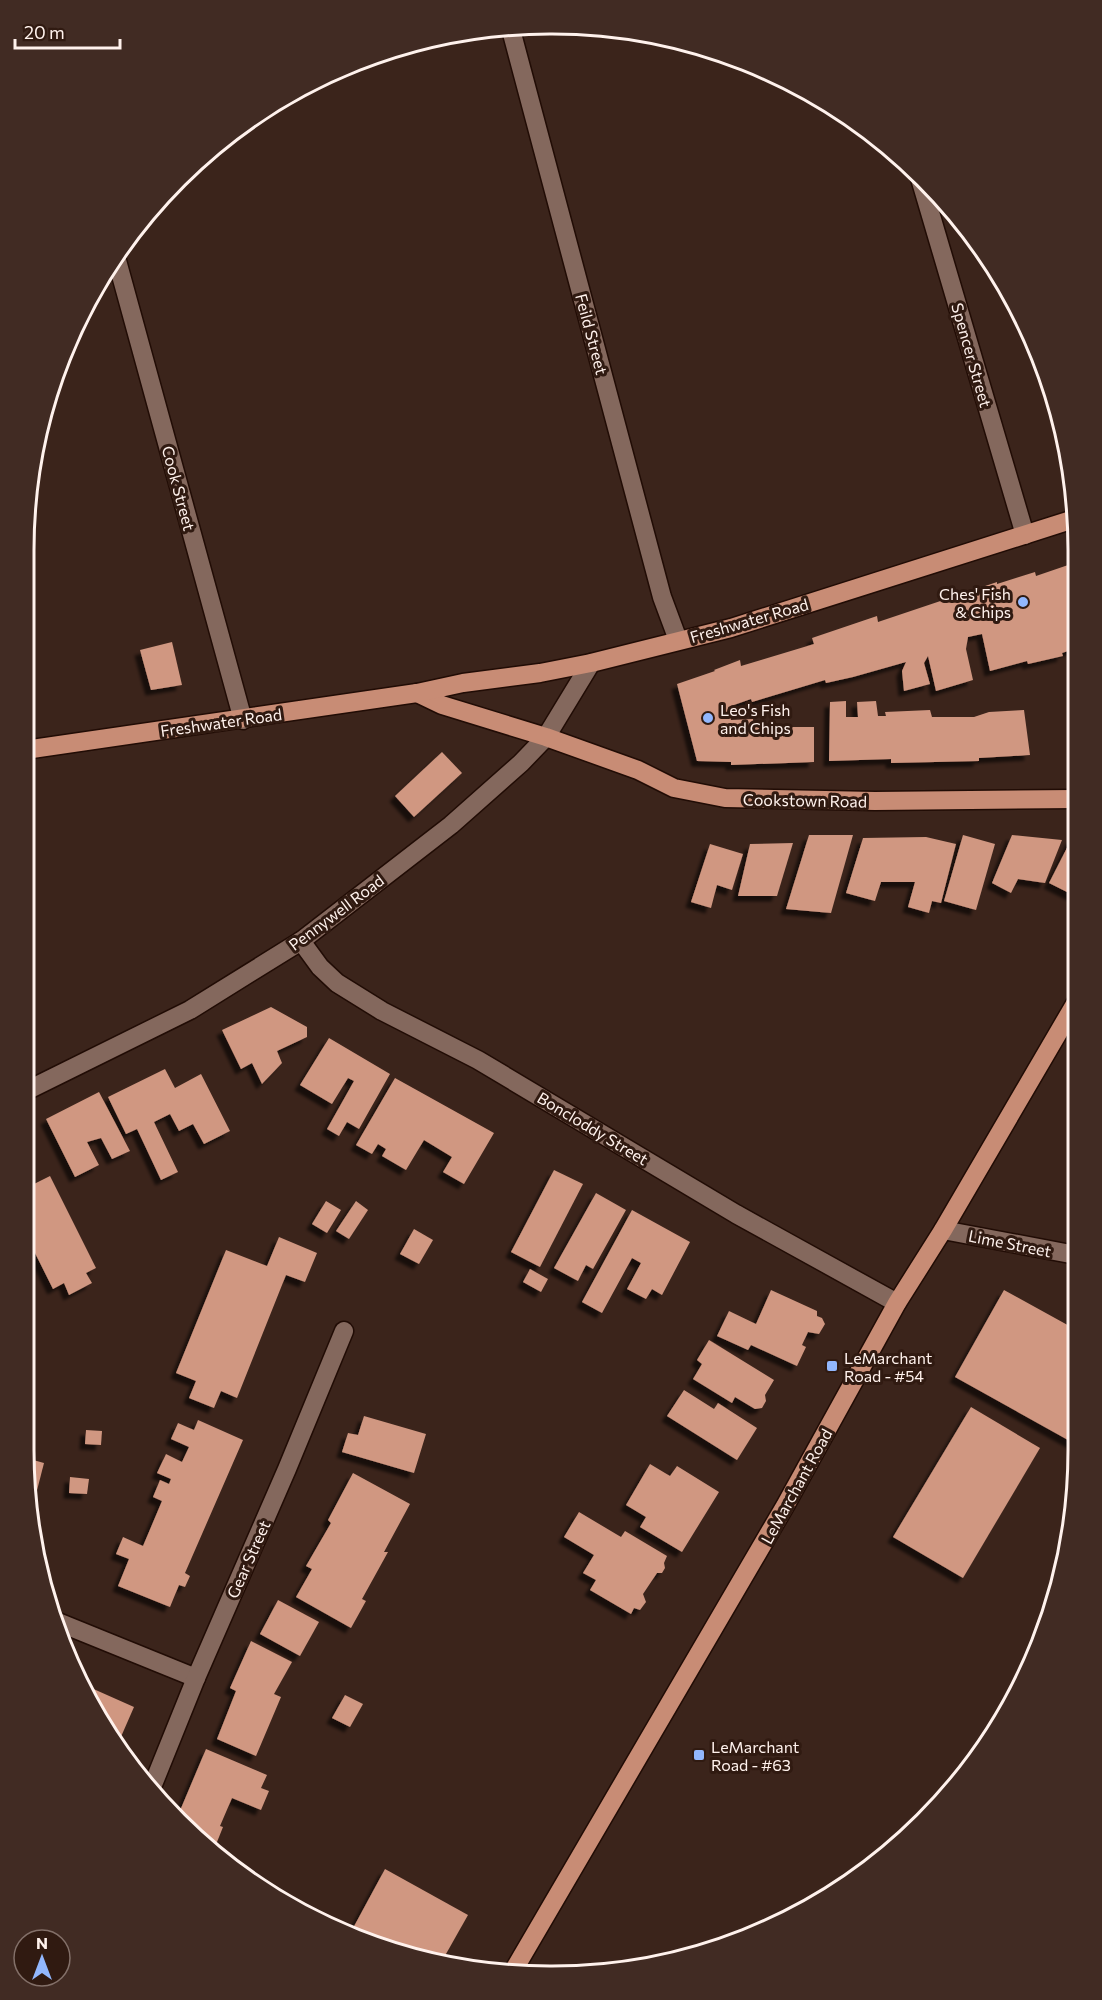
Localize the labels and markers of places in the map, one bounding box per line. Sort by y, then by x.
place label: Ches' Fish & Chips [939,584,1011,621]
marker: Ches' Fish & Chips [1016,595,1030,609]
place label: Leo's Fish and Chips [720,700,791,737]
marker: Leo's Fish and Chips [701,711,715,725]
place label: LeMarchant Road - #54 [844,1348,933,1385]
marker: LeMarchant Road - #54 [825,1359,839,1373]
place label: LeMarchant Road - #63 [711,1737,800,1774]
marker: LeMarchant Road - #63 [692,1748,706,1762]

